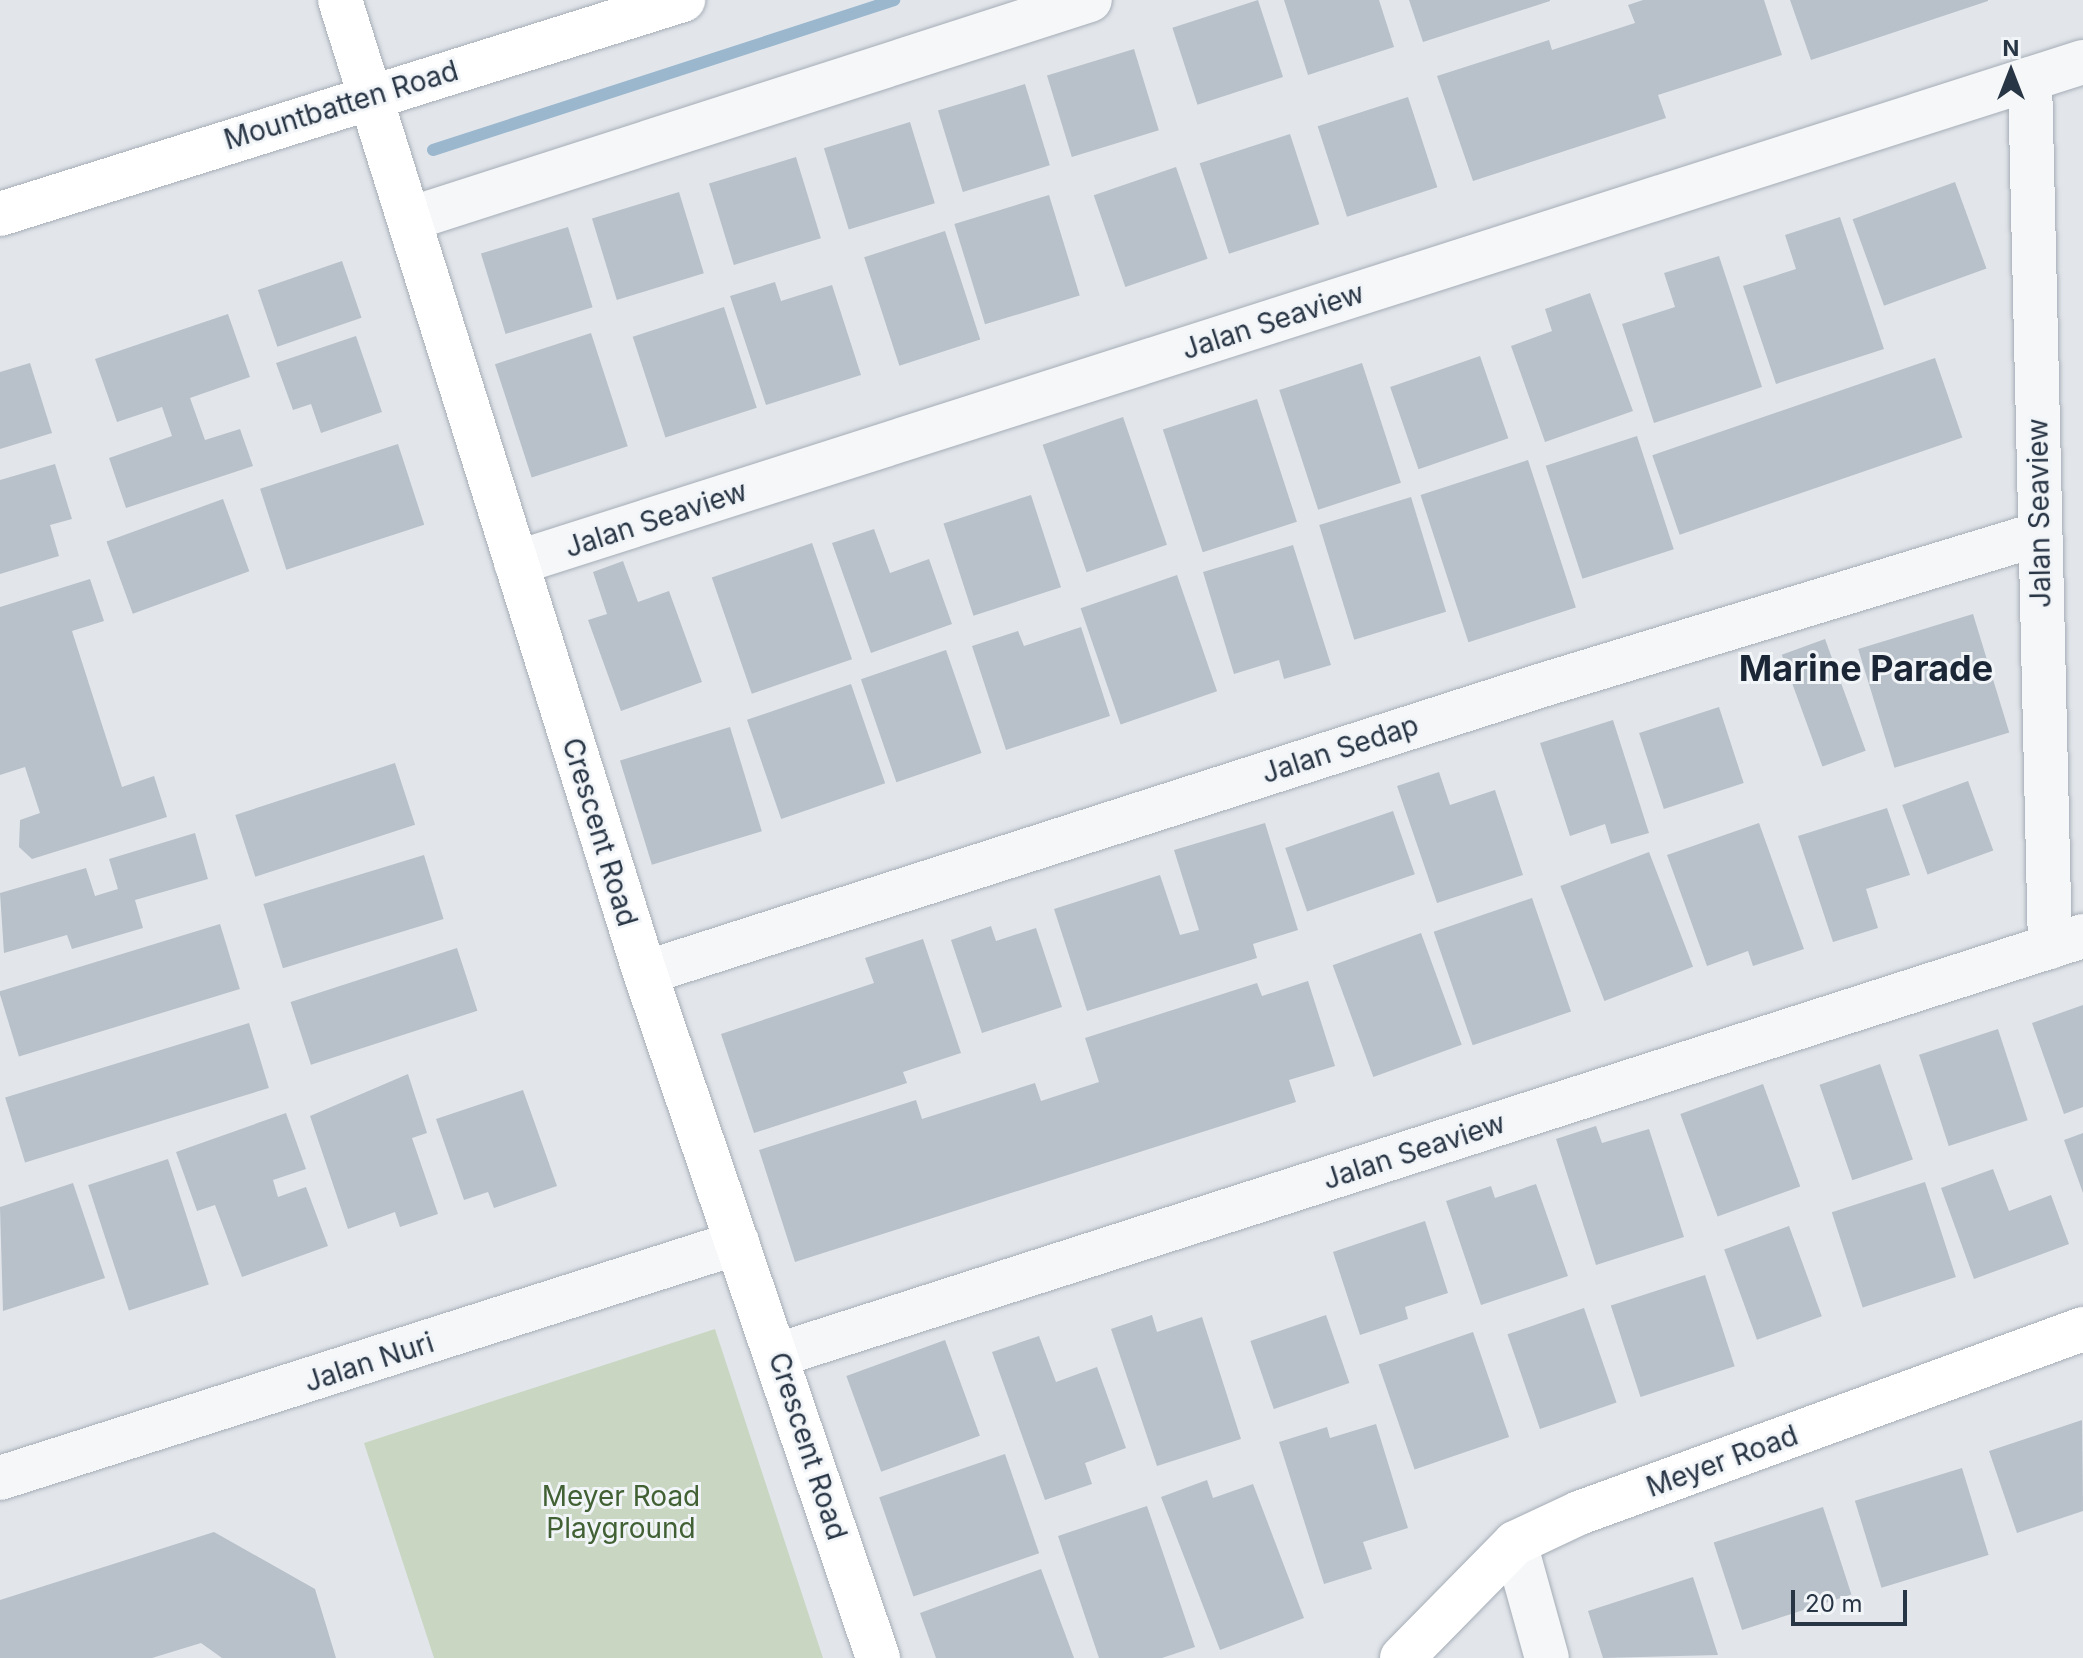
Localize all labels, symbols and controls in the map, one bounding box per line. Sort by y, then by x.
north arrow [1971,32,2051,112]
text: N [2003,35,2019,61]
street label: Mountbatten Road [220,53,462,157]
street label: Jalan Seaview [1178,276,1368,366]
street label: Jalan Seaview [2021,418,2057,608]
street label: Jalan Seaview [561,474,751,564]
district label: Marine Parade [1739,647,1993,691]
street label: Jalan Sedap [1257,708,1423,790]
street label: Crescent Road [555,734,645,930]
street label: Jalan Seaview [1319,1106,1509,1196]
street label: Jalan Nuri [300,1325,438,1399]
street label: Crescent Road [762,1348,854,1544]
street label: Meyer Road [1642,1418,1802,1504]
park label: Meyer Road Playground [542,1479,700,1545]
scale bar [1795,1574,1911,1624]
text: 20 m [1805,1589,1863,1618]

